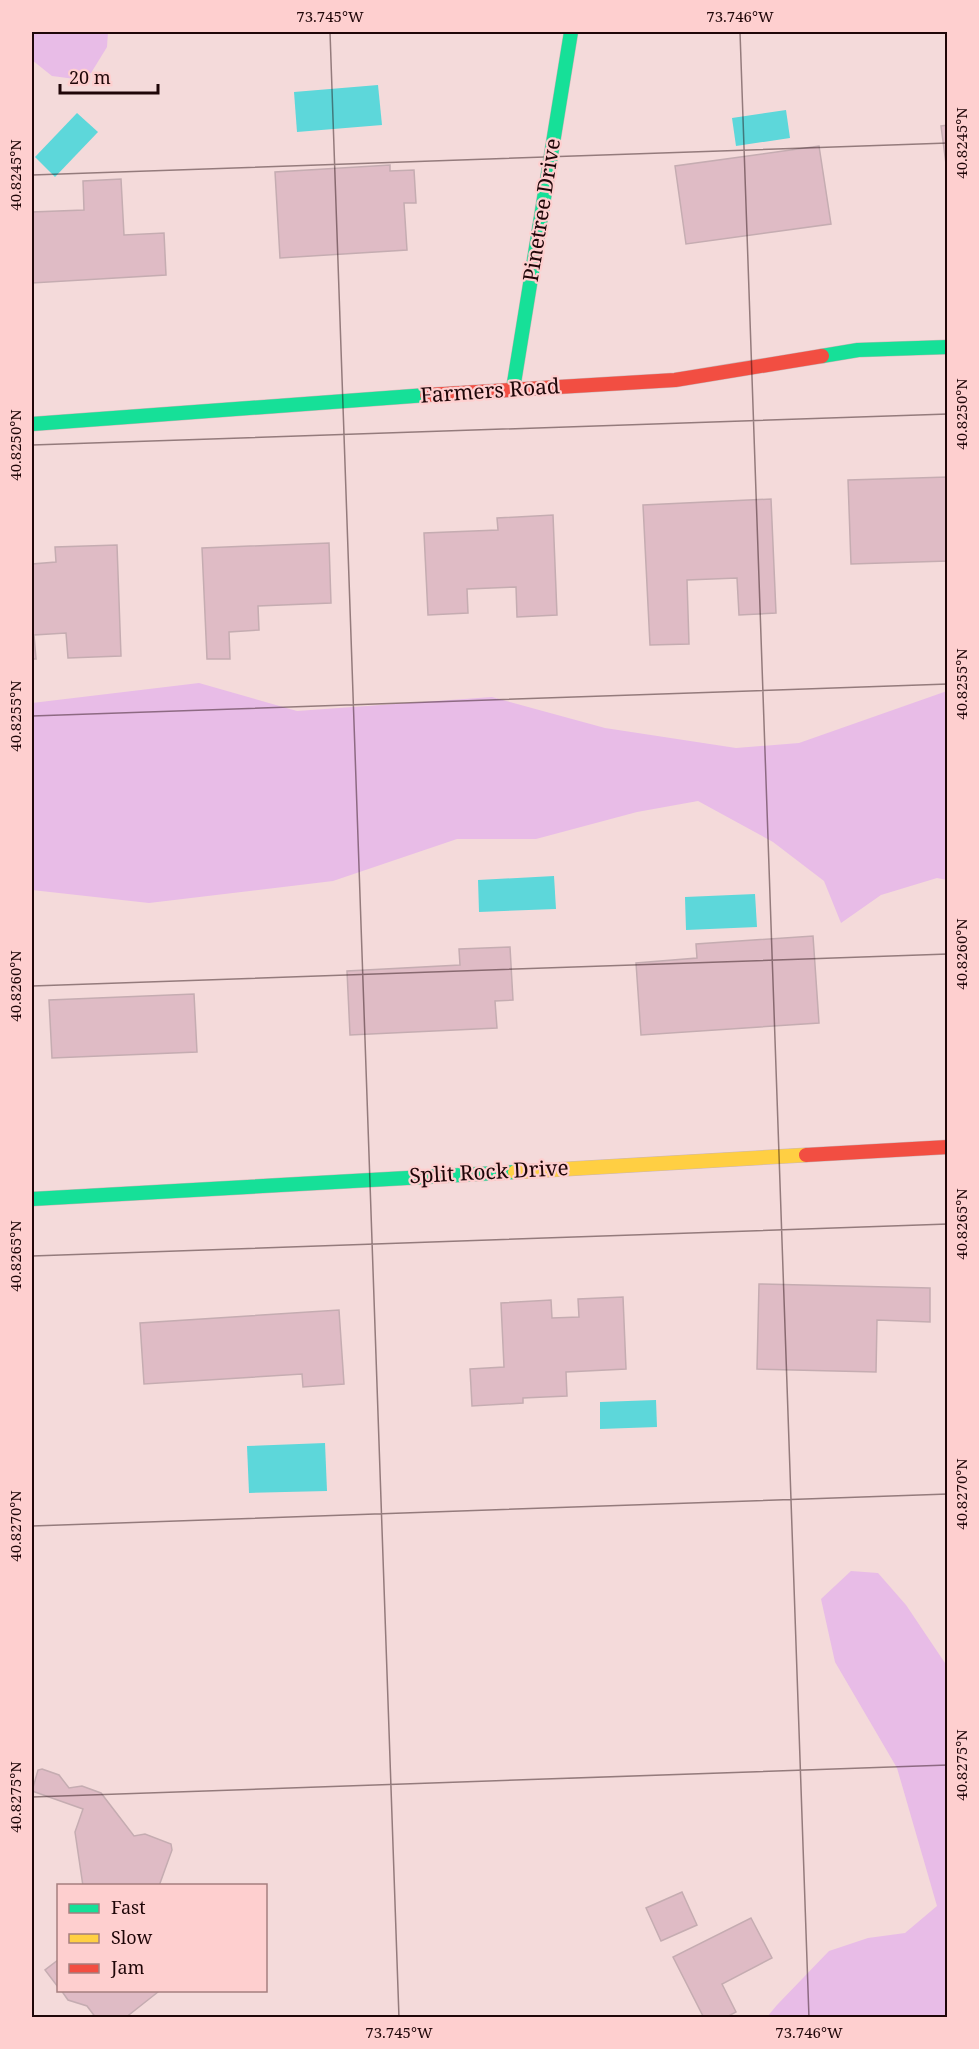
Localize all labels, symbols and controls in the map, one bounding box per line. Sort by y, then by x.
text: 73.745°W [296,6,364,26]
text: 73.746°W [706,6,774,26]
scale bar [60,57,158,95]
text: 20 m [69,65,111,89]
text: 40.8245°N [951,107,971,179]
street label: Pinetree Drive [516,136,566,283]
text: 40.8245°N [5,139,25,211]
street label: Farmers Road [419,371,561,409]
text: 40.8250°N [951,378,971,450]
text: 40.8250°N [5,409,25,481]
text: 40.8255°N [951,648,971,720]
text: 40.8255°N [5,680,25,752]
text: 40.8260°N [951,918,971,990]
text: 40.8260°N [5,950,25,1022]
street label: Split Rock Drive [408,1153,569,1189]
text: 40.8265°N [951,1188,971,1260]
text: 40.8265°N [5,1220,25,1292]
text: 40.8270°N [951,1458,971,1530]
text: 40.8270°N [5,1490,25,1562]
text: 40.8275°N [951,1729,971,1801]
text: 40.8275°N [5,1761,25,1833]
legend [57,1884,267,1992]
text: Fast [111,1895,146,1919]
text: Slow [111,1925,153,1949]
text: Jam [110,1955,145,1979]
text: 73.745°W [365,2022,433,2042]
text: 73.746°W [775,2022,843,2042]

